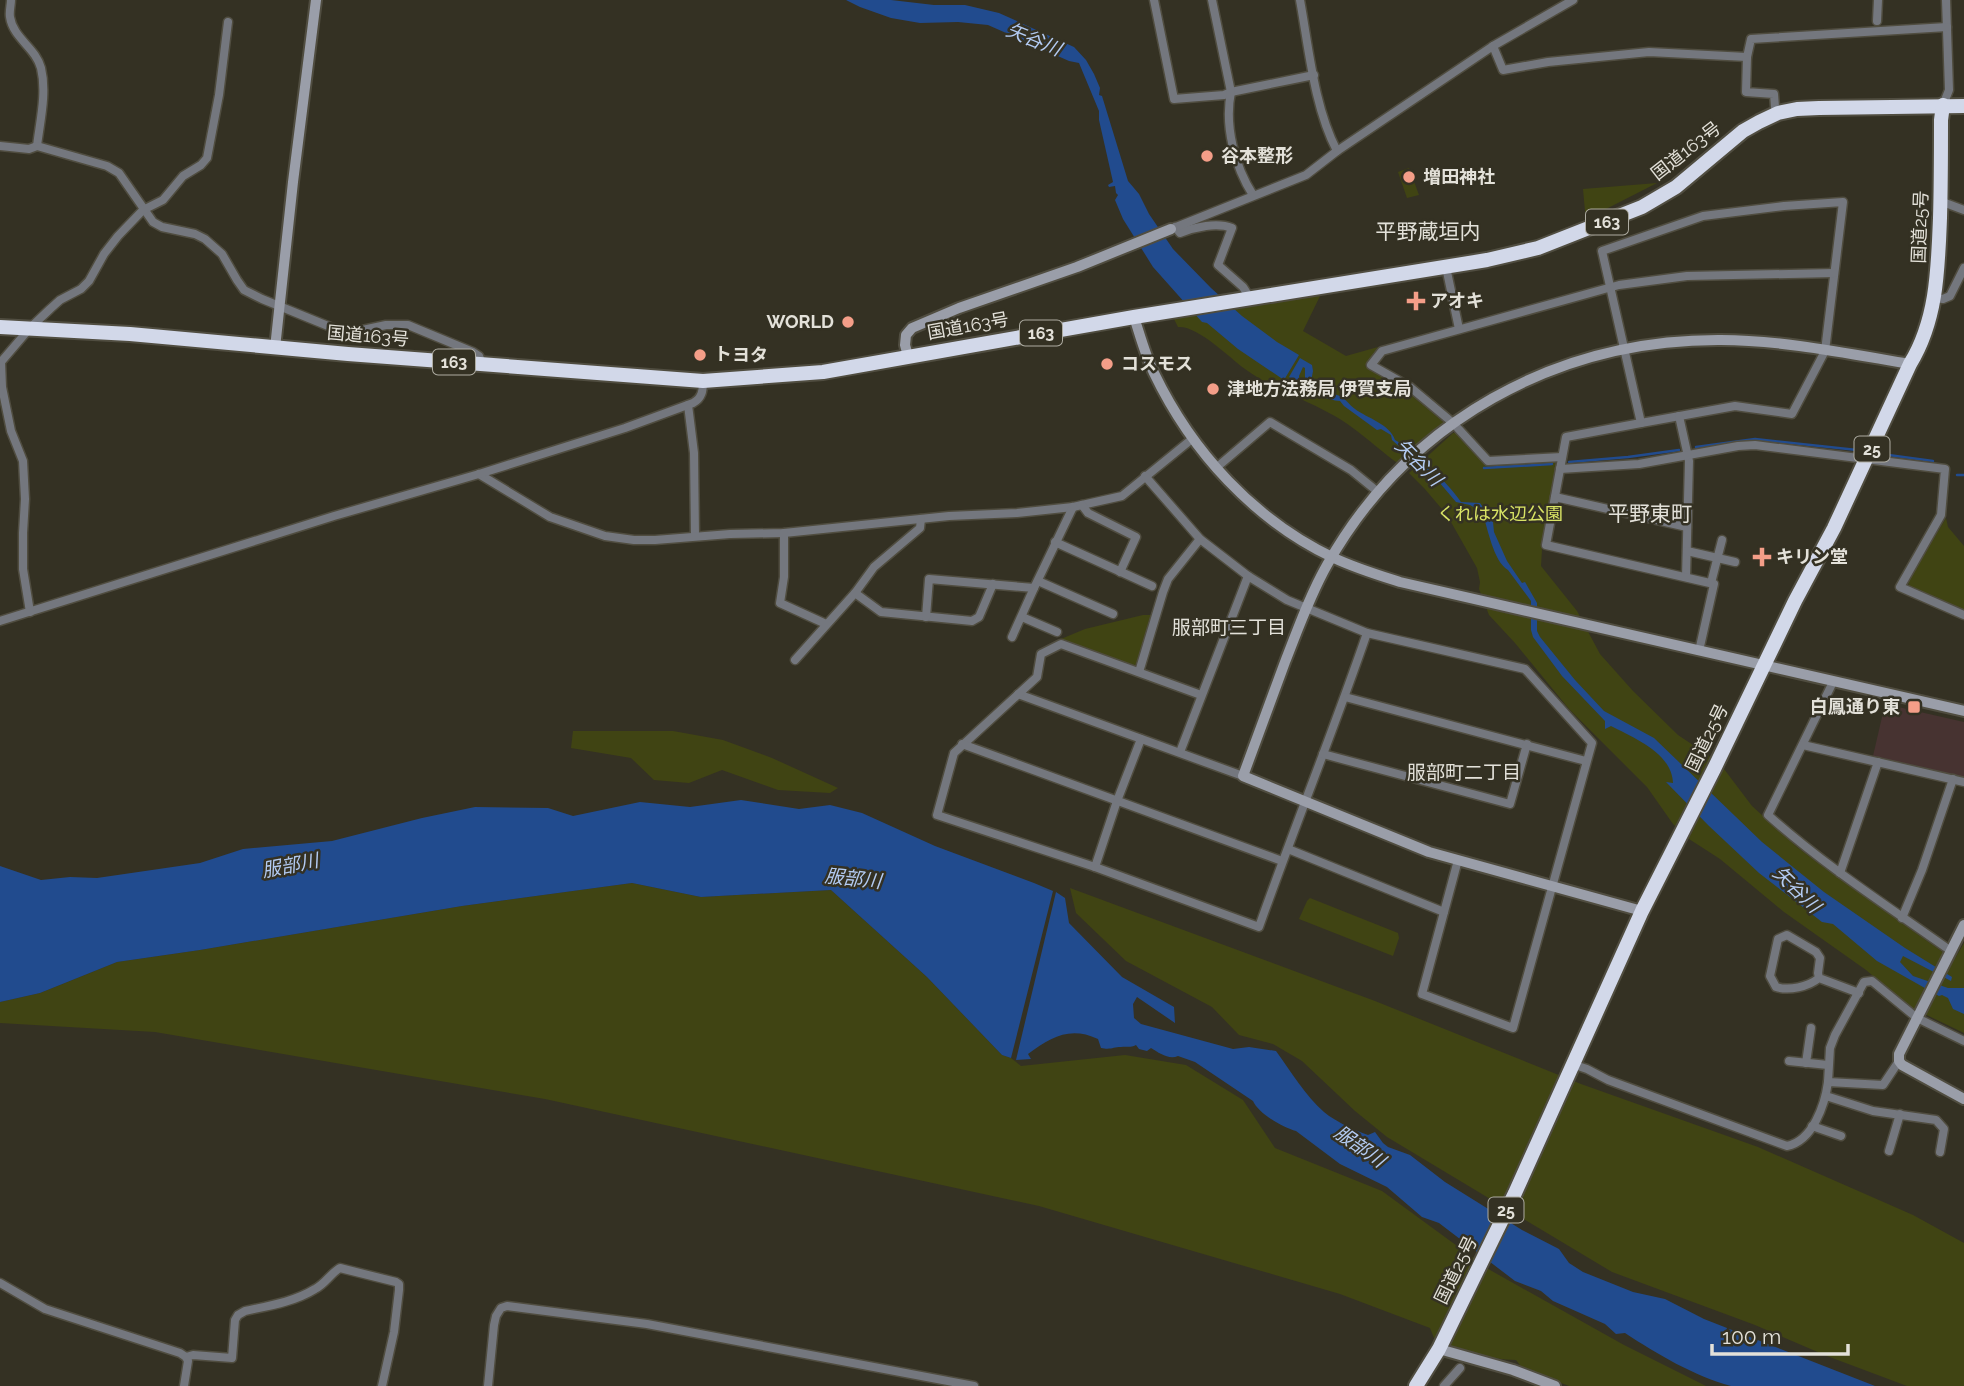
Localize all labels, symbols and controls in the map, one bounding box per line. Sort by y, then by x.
water label: 矢谷川 [1003,18,1066,61]
street label: 国道163号 [1647,117,1725,184]
place label: 谷本整形 [1221,145,1293,166]
marker: 谷本整形 [1199,148,1215,164]
place label: 増田神社 [1423,166,1495,187]
marker: 増田神社 [1401,169,1417,185]
street label: 国道25号 [1908,190,1931,264]
road number: 163 [1586,210,1628,234]
district label: 平野蔵垣内 [1376,219,1481,244]
place label: アオキ [1430,290,1484,311]
marker: アオキ [1408,293,1424,309]
street label: 国道163号 [926,308,1010,343]
place label: WORLD [767,311,834,332]
marker: WORLD [840,314,856,330]
road number: 163 [1020,320,1062,346]
street label: 国道163号 [326,321,410,350]
place label: トヨタ [714,344,768,365]
marker: トヨタ [692,347,708,363]
road number: 163 [433,350,475,374]
place label: コスモス [1121,353,1193,374]
marker: コスモス [1099,356,1115,372]
place label: 津地方法務局 伊賀支局 [1227,378,1411,399]
marker: 津地方法務局 伊賀支局 [1205,381,1221,397]
water label: 矢谷川 [1391,434,1448,491]
road number: 25 [1854,436,1890,462]
district label: 平野東町 [1608,501,1692,526]
park label: くれは水辺公園 [1437,503,1563,524]
place label: キリン堂 [1776,546,1848,567]
marker: キリン堂 [1754,549,1770,565]
district label: 服部町三丁目 [1172,616,1286,638]
place label: 白鳳通り東 [1810,696,1900,717]
marker: 白鳳通り東 [1906,699,1922,715]
street label: 国道25号 [1681,700,1732,775]
district label: 服部町二丁目 [1407,761,1521,783]
water label: 服部川 [260,848,322,881]
water label: 矢谷川 [1769,861,1827,918]
water label: 服部川 [823,864,884,892]
water label: 服部川 [1330,1121,1391,1173]
road number: 25 [1488,1198,1524,1222]
street label: 国道25号 [1430,1232,1481,1307]
scale bar [1712,1312,1848,1356]
text: 100 m [1722,1324,1781,1349]

